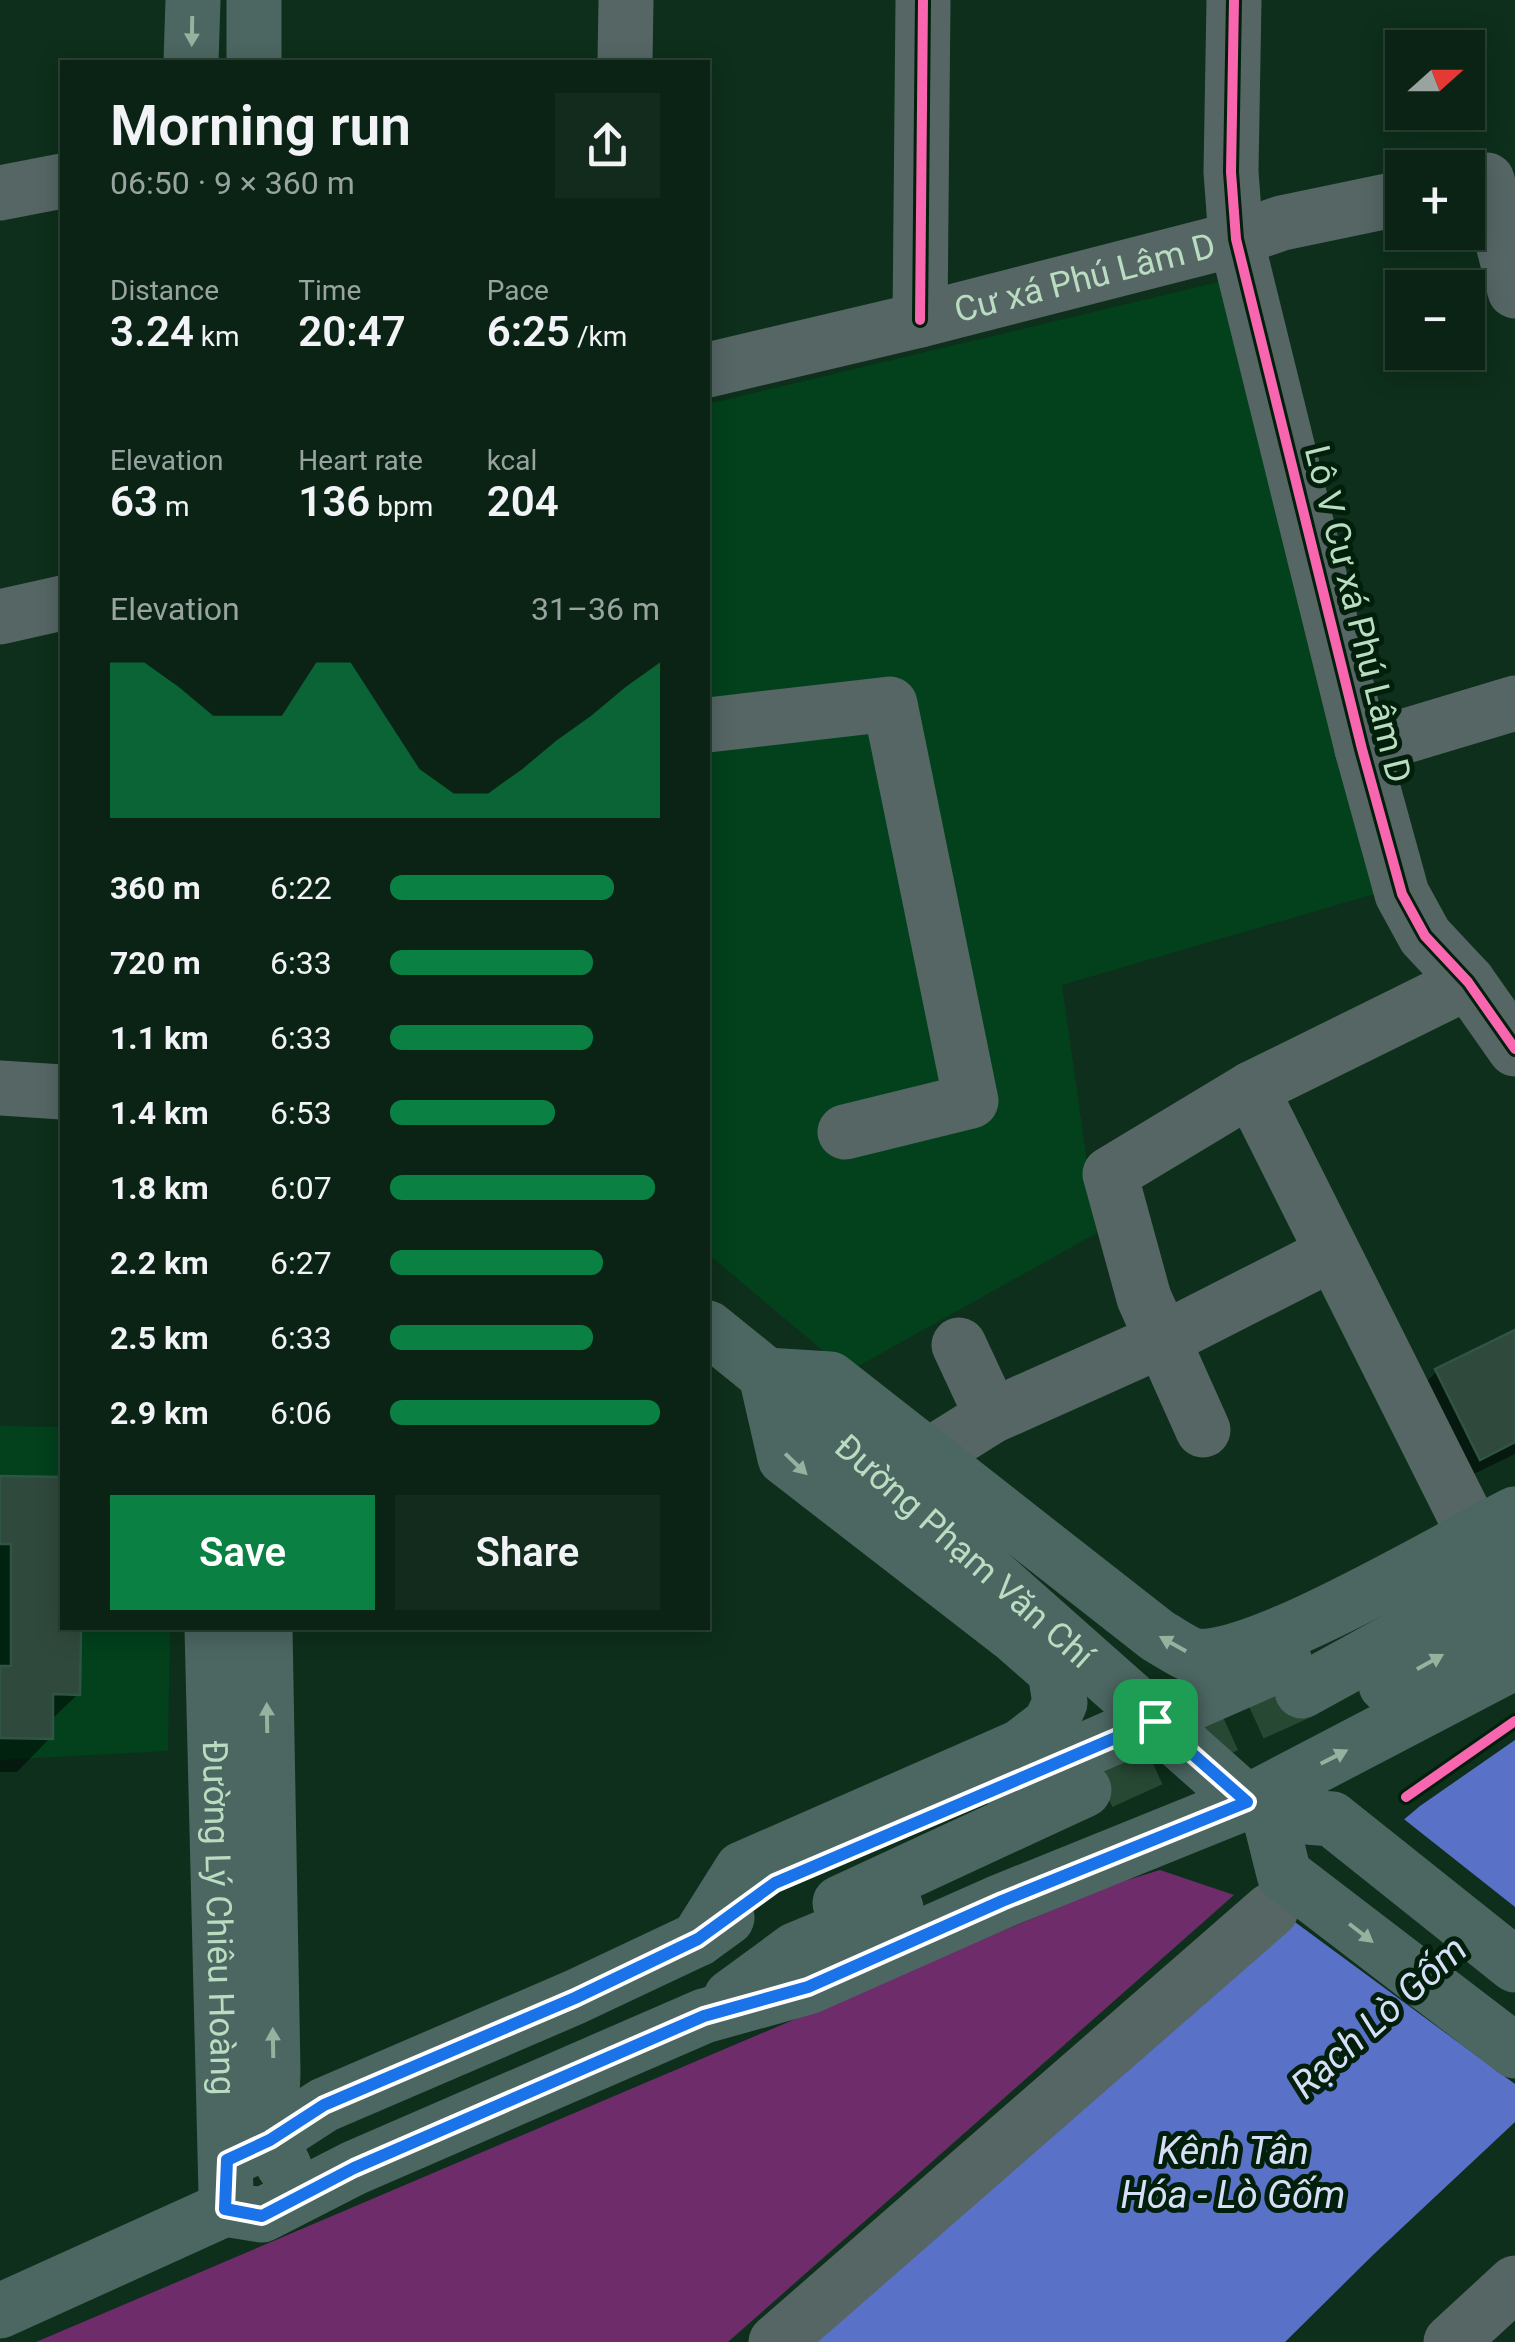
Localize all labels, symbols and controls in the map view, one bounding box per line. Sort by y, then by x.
one-way arrow [184,16,200,48]
north arrow [1385,30,1485,130]
map controls [1385,30,1485,370]
button: share [555,93,660,198]
text: Morning run [110,94,411,158]
button: + [1385,150,1485,250]
text: 06:50 · 9 × 360 m [110,164,355,202]
street label: Cư xá Phú Lâm D [950,225,1220,331]
button: − [1385,270,1485,370]
text: Distance [110,274,219,307]
text: Time [298,274,361,307]
text: Pace [487,274,549,307]
text: 3.24 [110,307,194,356]
text: 20:47 [298,307,406,356]
text: 6:25 [487,307,570,356]
text: km [194,320,240,353]
text: /km [570,320,627,353]
street label: Lô V Cư xá Phú Lâm D [1296,441,1419,787]
text: Elevation [110,444,223,477]
text: Heart rate [298,444,423,477]
text: kcal [487,444,537,477]
text: 63 [110,477,158,526]
text: 136 [298,477,370,526]
text: 204 [487,477,559,526]
text: m [158,490,190,523]
text: bpm [370,490,433,523]
text: Elevation [110,590,240,628]
text: 31–36 m [531,590,660,628]
text: 360 m [110,869,201,907]
text: 6:22 [270,869,332,907]
text: 720 m [110,944,201,982]
text: 6:33 [270,944,332,982]
text: 1.1 km [110,1019,209,1057]
text: 6:33 [270,1019,332,1057]
text: 1.4 km [110,1094,209,1132]
text: 6:53 [270,1094,332,1132]
text: 1.8 km [110,1169,209,1207]
text: 6:07 [270,1169,332,1207]
text: 2.2 km [110,1244,209,1282]
text: 6:27 [270,1244,332,1282]
text: 2.5 km [110,1319,209,1357]
text: 6:33 [270,1319,332,1357]
text: 2.9 km [110,1394,209,1432]
text: 6:06 [270,1394,332,1432]
street label: Đường Phạm Văn Chí [826,1426,1103,1678]
one-way arrow [784,1453,808,1476]
button: Save [110,1495,375,1610]
button: Share [395,1495,660,1610]
one-way arrow [1159,1636,1187,1654]
one-way arrow [1415,1654,1444,1671]
pin [1113,1679,1198,1764]
icon: arrive [1128,1694,1183,1749]
one-way arrow [258,1702,274,1734]
street label: Đường Lý Chiêu Hoàng [194,1740,244,2096]
one-way arrow [1319,1749,1348,1766]
one-way arrow [1348,1922,1374,1943]
water label: Rạch Lò Gốm [1282,1927,1476,2107]
one-way arrow [264,2027,280,2059]
water label: Kênh Tân Hóa - Lò Gốm [1121,2129,1345,2217]

